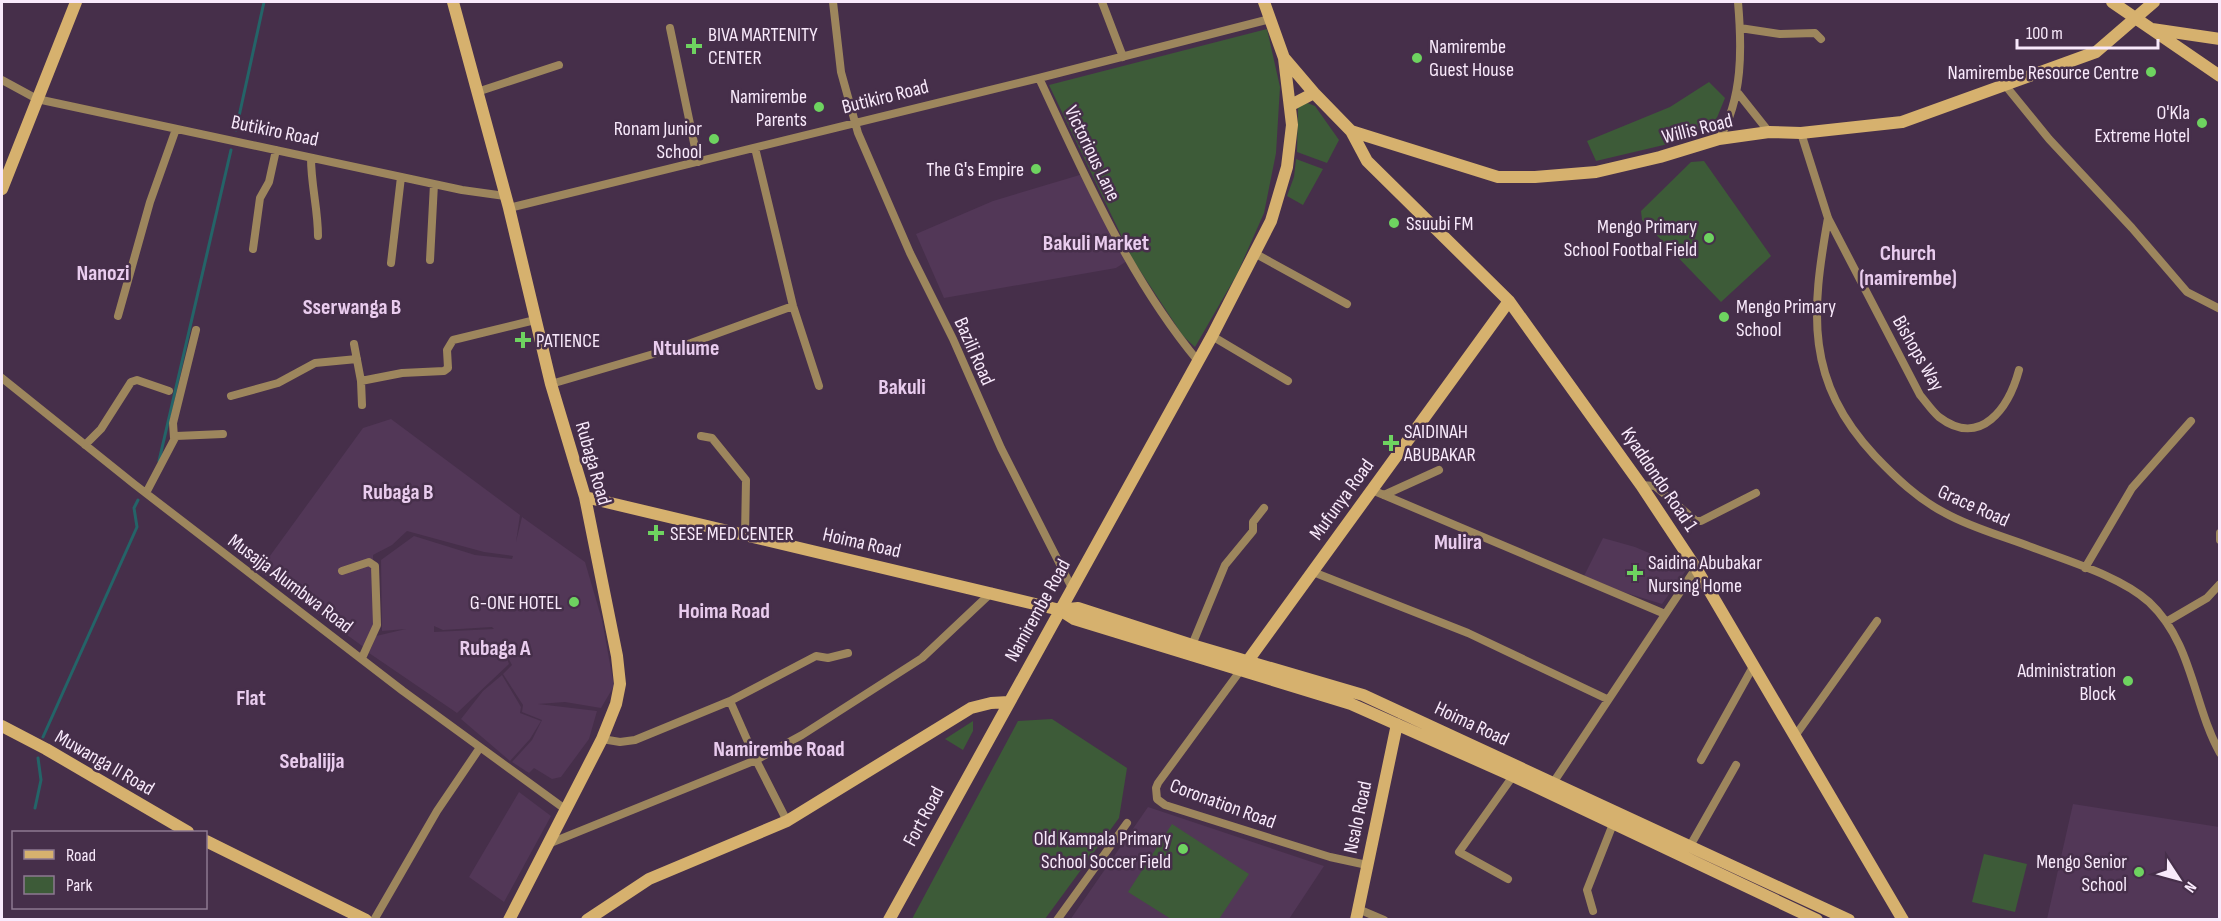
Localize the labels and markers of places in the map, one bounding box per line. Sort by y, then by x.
place label: BIVA MARTENITY CENTER [708,23,818,70]
place label: Namirembe Guest House [1429,35,1514,82]
marker: BIVA MARTENITY CENTER [685,37,703,55]
marker: Namirembe Guest House [1410,51,1424,65]
place label: Namirembe Resource Centre [1947,61,2139,85]
marker: Namirembe Resource Centre [2144,65,2158,79]
place label: Namirembe Parents [730,85,807,132]
marker: Namirembe Parents [812,100,826,114]
place label: O'Kla Extreme Hotel [2095,101,2190,148]
marker: O'Kla Extreme Hotel [2195,116,2209,130]
place label: Ronam Junior School [614,117,702,164]
marker: Ronam Junior School [707,132,721,146]
place label: The G's Empire [926,158,1024,182]
marker: The G's Empire [1029,162,1043,176]
place label: Ssuubi FM [1406,212,1473,236]
place label: Mengo Primary School Footbal Field [1564,215,1697,262]
marker: Ssuubi FM [1387,216,1401,230]
marker: Mengo Primary School Footbal Field [1702,231,1716,245]
place label: Mengo Primary School [1736,295,1836,342]
marker: Mengo Primary School [1717,310,1731,324]
place label: PATIENCE [536,329,600,353]
marker: PATIENCE [514,331,532,349]
place label: SAIDINAH ABUBAKAR [1403,420,1476,467]
marker: SAIDINAH ABUBAKAR [1382,434,1400,452]
place label: SESE MED CENTER [670,522,794,546]
marker: SESE MED CENTER [647,524,665,542]
place label: Saidina Abubakar Nursing Home [1648,551,1762,598]
marker: Saidina Abubakar Nursing Home [1626,564,1644,582]
place label: G-ONE HOTEL [470,591,563,615]
marker: G-ONE HOTEL [567,595,581,609]
place label: Administration Block [2016,659,2116,706]
marker: Administration Block [2121,674,2135,688]
place label: Old Kampala Primary School Soccer Field [1034,827,1171,874]
marker: Old Kampala Primary School Soccer Field [1176,842,1190,856]
place label: Mengo Senior School [2036,850,2127,897]
marker: Mengo Senior School [2132,865,2146,879]

